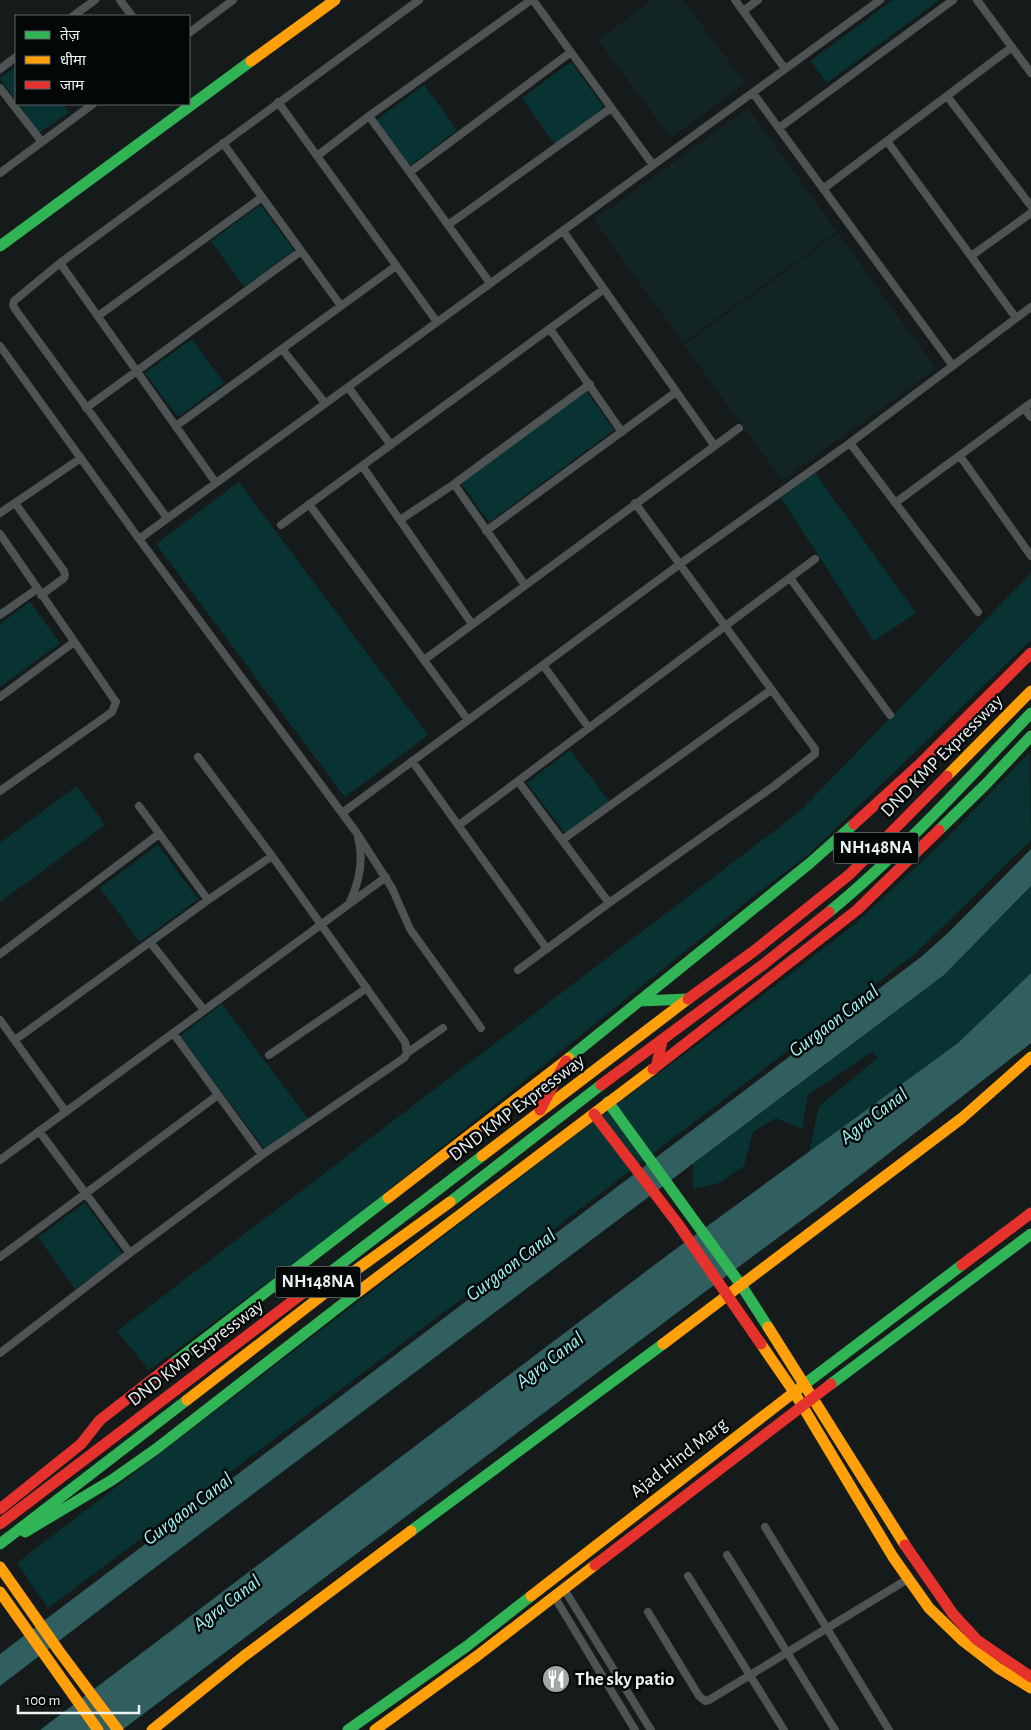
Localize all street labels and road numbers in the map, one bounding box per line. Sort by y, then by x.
street label: DND KMP Expressway [877,691,1007,821]
road number: NH148NA [834,832,918,864]
street label: DND KMP Expressway [446,1051,588,1165]
road number: NH148NA [276,1266,360,1298]
street label: DND KMP Expressway [125,1296,267,1410]
street label: Ajad Hind Marg [627,1414,731,1501]

